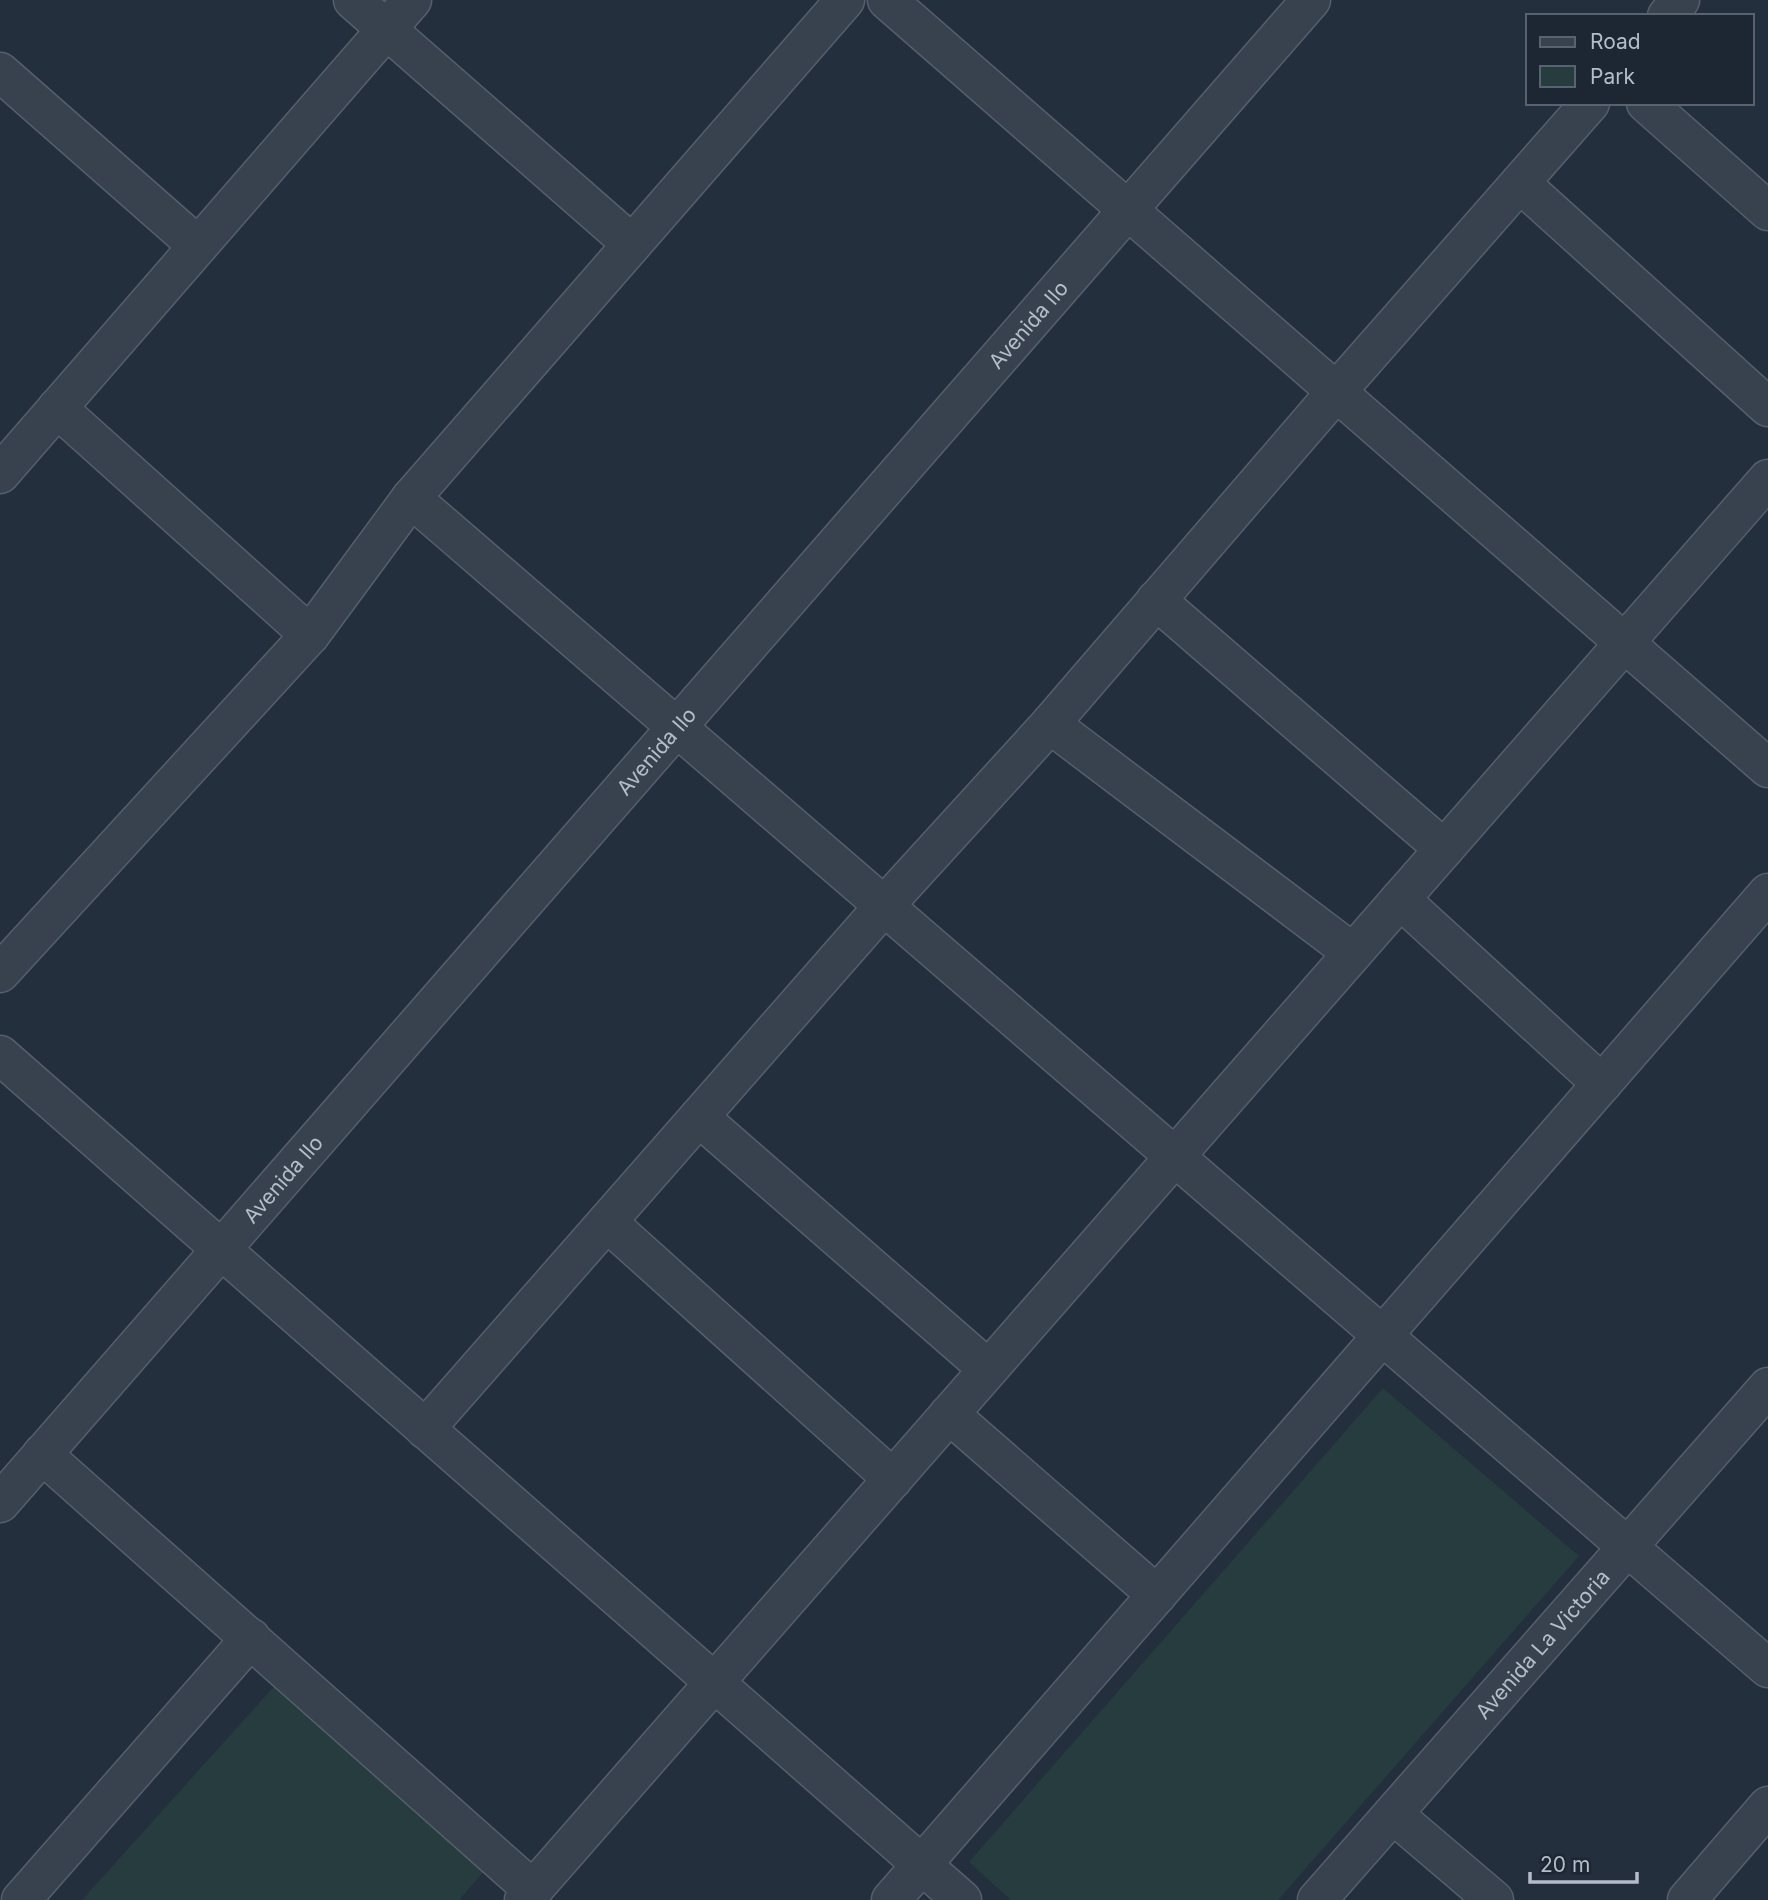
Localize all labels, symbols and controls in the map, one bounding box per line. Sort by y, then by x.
legend [1526,14,1754,105]
text: Road [1590,29,1641,54]
text: Park [1590,64,1635,89]
street label: Avenida Ilo [983,275,1073,373]
street label: Avenida Ilo [611,702,701,800]
street label: Avenida Ilo [238,1130,328,1228]
street label: Avenida La Victoria [1470,1564,1614,1724]
scale bar [1530,1840,1637,1884]
text: 20 m [1540,1852,1590,1877]

